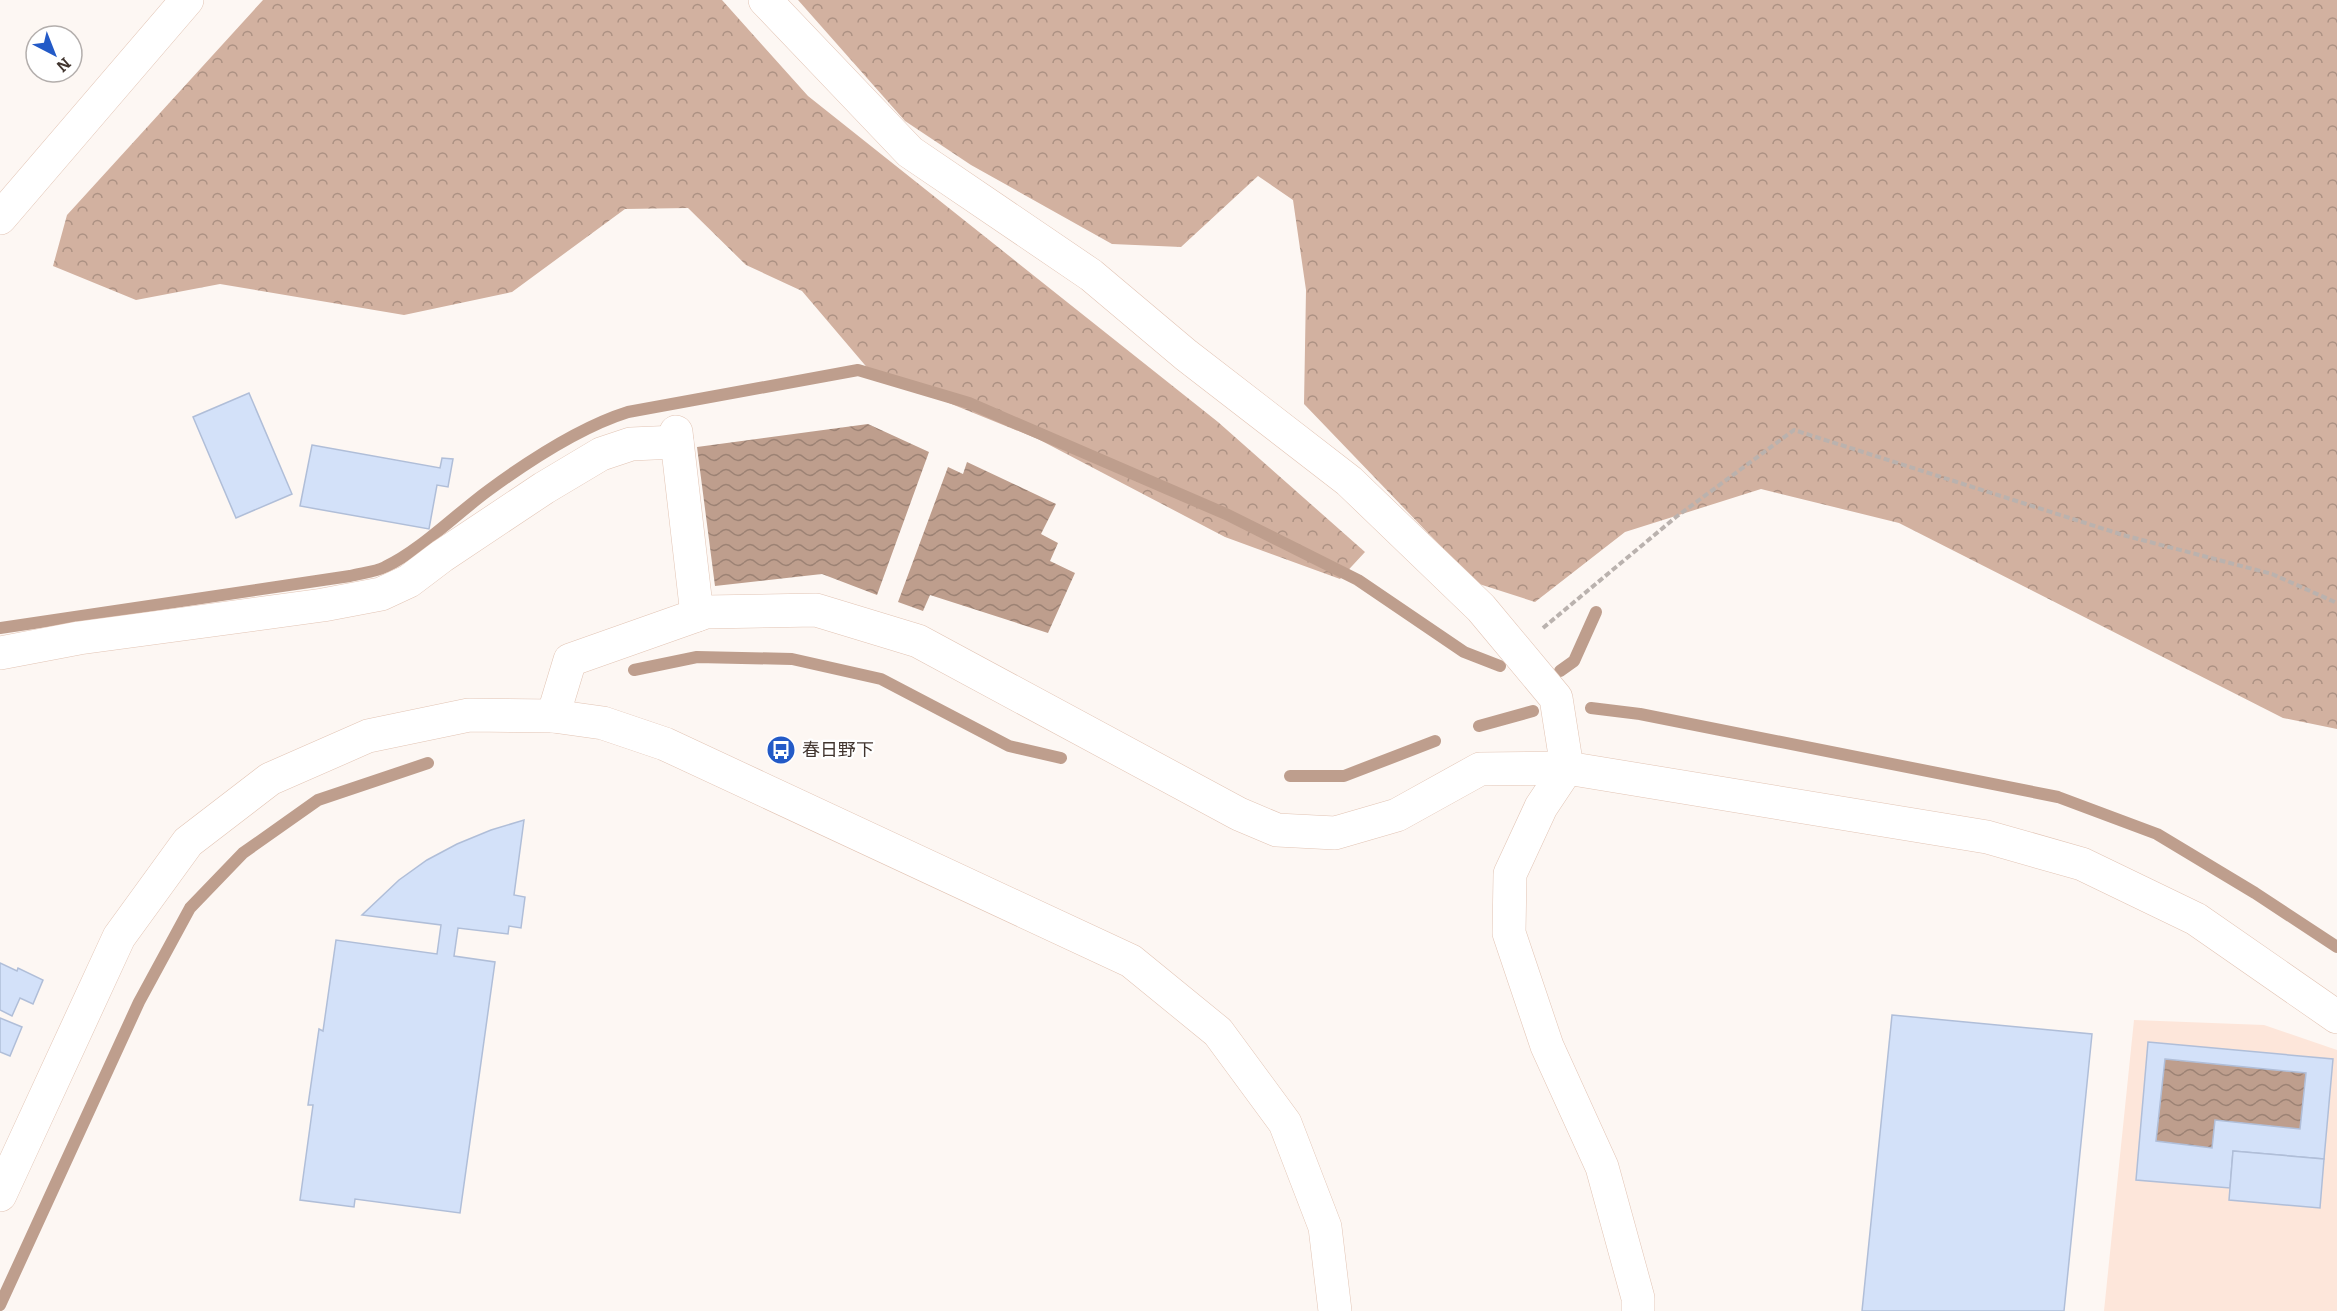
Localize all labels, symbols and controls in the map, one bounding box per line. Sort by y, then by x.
north arrow [24,24,84,84]
text: N [53,54,75,76]
bus stop icon: 春日野下 [765,734,797,766]
place label: 春日野下 [802,739,874,761]

